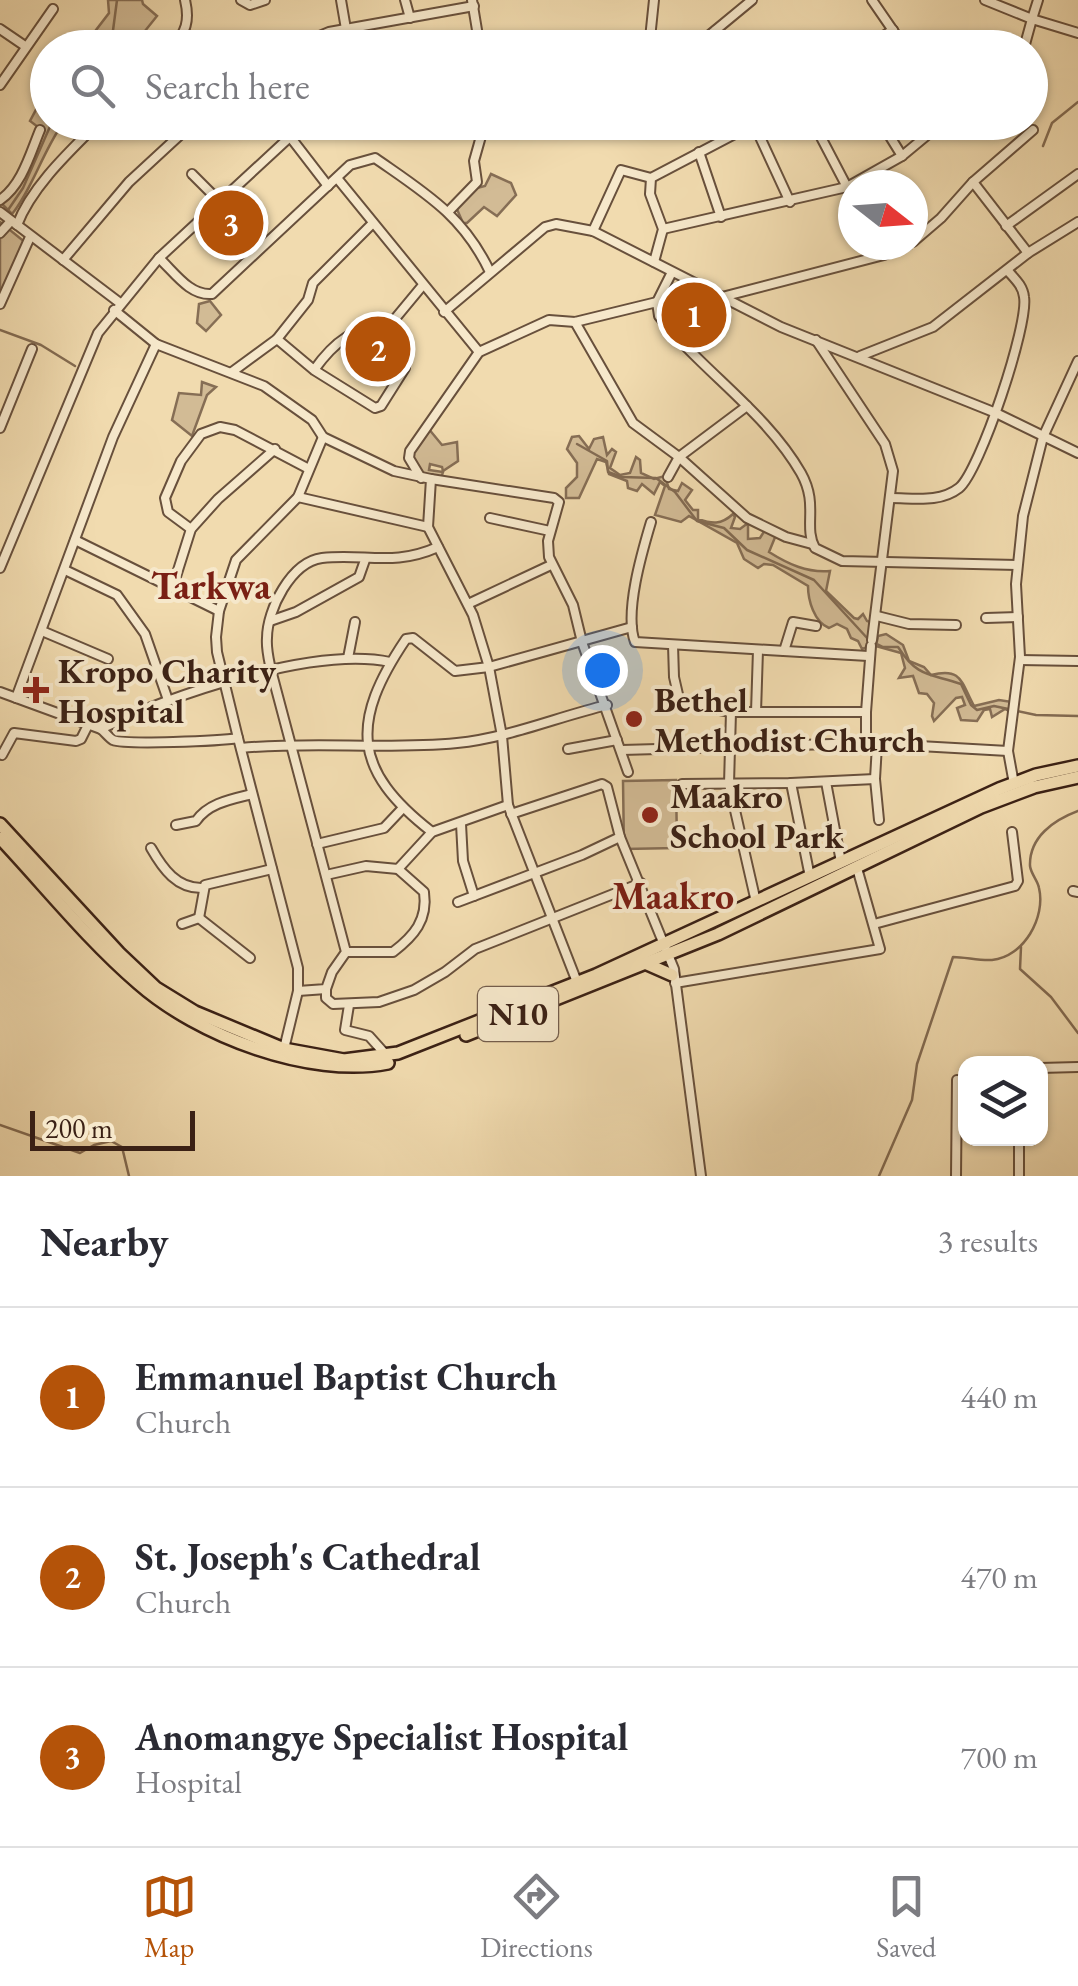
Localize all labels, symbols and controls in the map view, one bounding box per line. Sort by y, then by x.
search box [30,30,1048,140]
icon: search [65,58,120,113]
text: Search here [145,61,310,110]
north arrow [838,170,928,260]
pin: 3 [198,186,264,260]
pin: 1 [662,278,726,352]
pin: 2 [346,312,410,386]
district label: Tarkwa [151,561,271,610]
your location [577,645,628,696]
place label: Kropo Charity Hospital [58,648,277,733]
marker: Kropo Charity Hospital [23,677,49,703]
place label: Bethel Methodist Church [654,677,925,762]
marker: Bethel Methodist Church [623,708,645,730]
place label: Maakro School Park [670,773,845,858]
marker: Maakro School Park [639,804,661,826]
district label: Maakro [612,871,734,920]
road number: N10 [478,987,558,1041]
map controls [958,1056,1048,1146]
button: layers [958,1056,1048,1146]
scale bar [30,1106,195,1150]
text: 200 m [45,1110,113,1146]
text: Nearby [40,1214,169,1269]
text: 3 results [938,1220,1038,1262]
text: Emmanuel Baptist Church [135,1352,557,1401]
text: 1 [64,1376,81,1418]
text: 440 m [961,1376,1038,1418]
text: Church [135,1401,231,1443]
text: St. Joseph's Cathedral [135,1532,481,1581]
text: 2 [64,1556,81,1598]
text: 470 m [961,1556,1038,1598]
text: Church [135,1581,231,1623]
text: Anomangye Specialist Hospital [135,1712,628,1761]
text: 3 [64,1736,81,1778]
text: 700 m [961,1736,1038,1778]
text: Hospital [135,1761,242,1803]
tab: Map [142,1869,197,1965]
tab: Directions [480,1869,593,1965]
tab: Saved [876,1869,936,1965]

